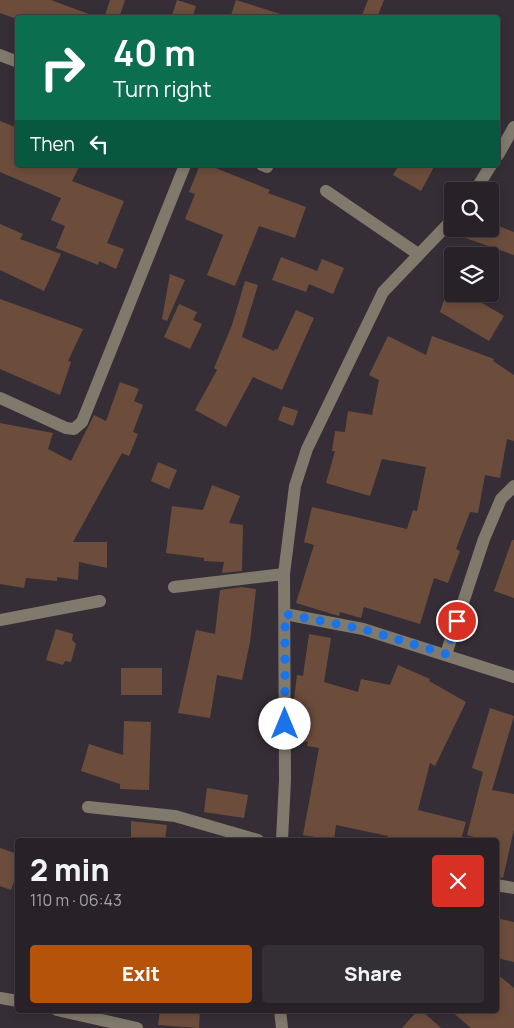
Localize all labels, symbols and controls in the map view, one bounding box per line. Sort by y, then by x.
text: 40 m [113,29,196,77]
icon: right [30,35,95,100]
text: Turn right [113,74,211,104]
icon: left [85,130,113,158]
text: Then [30,131,75,157]
map controls [444,182,499,302]
button: search [444,182,499,237]
button: layers [444,247,499,302]
pin [436,600,478,642]
icon: arrive [443,607,471,635]
position arrow [258,697,310,749]
text: 2 min [30,849,110,890]
button: close [432,855,484,907]
text: 110 m · 06:43 [30,889,122,911]
button: Exit [30,945,252,1003]
button: Share [262,945,484,1003]

